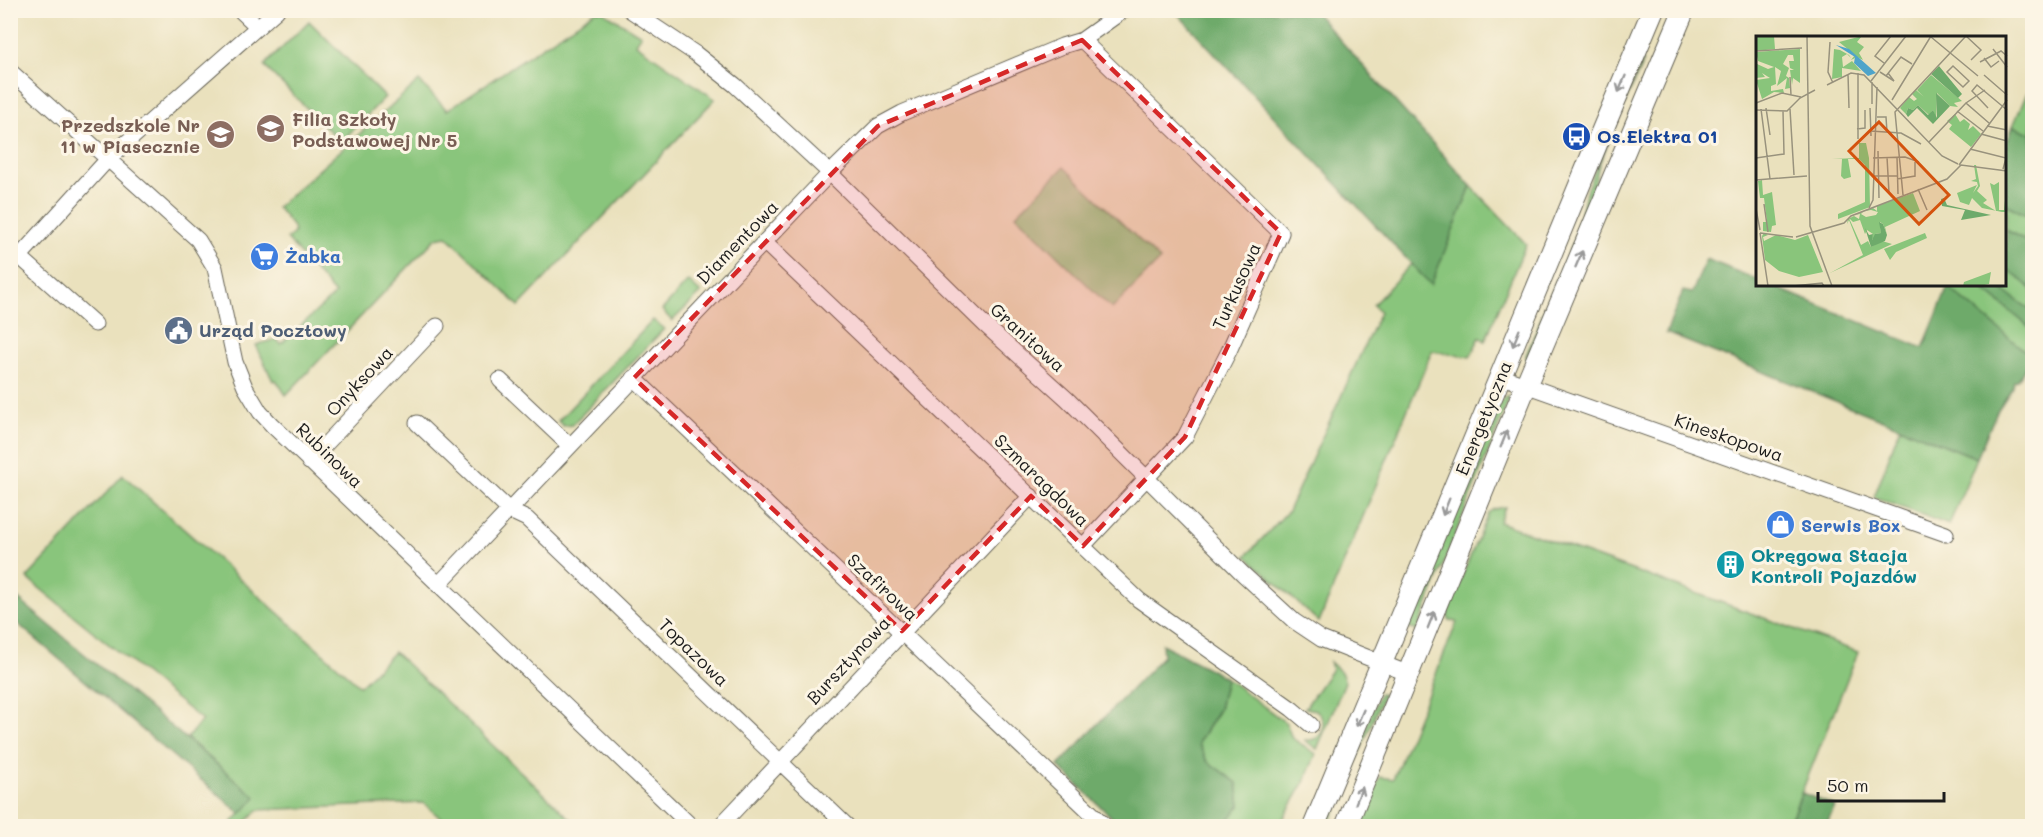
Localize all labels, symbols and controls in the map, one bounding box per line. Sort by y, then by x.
inset map [1756,36,2007,286]
one-way arrow [1616,75,1627,93]
place label: Filia Szkoły Podstawowej Nr 5 [292,107,457,152]
place label: Przedszkole Nr 11 w Piasecznie [60,113,200,158]
school or university icon: Filia Szkoły Podstawowej Nr 5 [255,113,287,145]
school or university icon: Przedszkole Nr 11 w Piasecznie [205,119,237,151]
bus stop icon: Os.Elektra 01 [1560,120,1592,152]
place label: Os.Elektra 01 [1597,124,1718,148]
street label: Diamentowa [691,195,783,289]
street label: Turkusowa [1206,239,1266,333]
supermarket icon: Żabka [248,240,280,272]
place label: Żabka [285,244,341,268]
one-way arrow [1574,250,1585,269]
street label: Granitowa [985,297,1071,377]
public building icon: Urząd Pocztowy [162,314,194,346]
place label: Urząd Pocztowy [199,318,347,342]
one-way arrow [1510,329,1521,347]
street label: Onyksowa [320,341,398,421]
street label: Energetyczna [1449,357,1517,479]
street label: Kineskopowa [1671,407,1787,467]
street label: Rubinowa [291,417,369,493]
street label: Szmaragdowa [989,428,1095,532]
one-way arrow [1499,431,1510,449]
one-way arrow [1440,498,1451,516]
shop icon: Serwis Box [1764,509,1796,541]
place label: Serwis Box [1801,513,1900,537]
place label: Okręgowa Stacja Kontroli Pojazdów [1751,543,1917,588]
street label: Szafirowa [842,548,924,626]
building icon: Okręgowa Stacja Kontroli Pojazdów [1714,549,1746,581]
street label: Bursztynowa [801,611,895,709]
one-way arrow [1426,611,1437,630]
street label: Topazowa [654,612,734,692]
one-way arrow [1353,708,1365,726]
scale bar [1818,765,1944,803]
text: 50 m [1827,773,1869,797]
one-way arrow [1354,786,1365,804]

